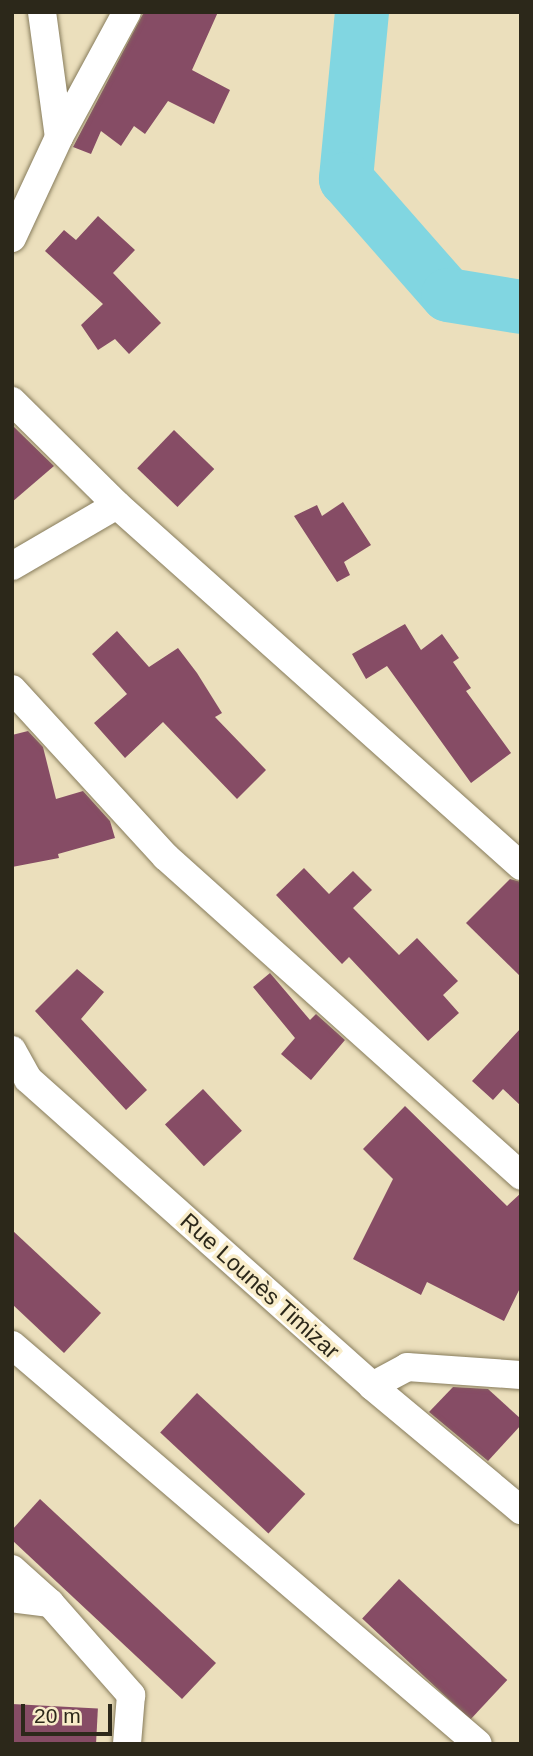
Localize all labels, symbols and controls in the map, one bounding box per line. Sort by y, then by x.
street label: Rue Lounès Timizar [175,1207,345,1365]
scale bar [24,1690,116,1734]
text: 20 m [34,1704,81,1727]

